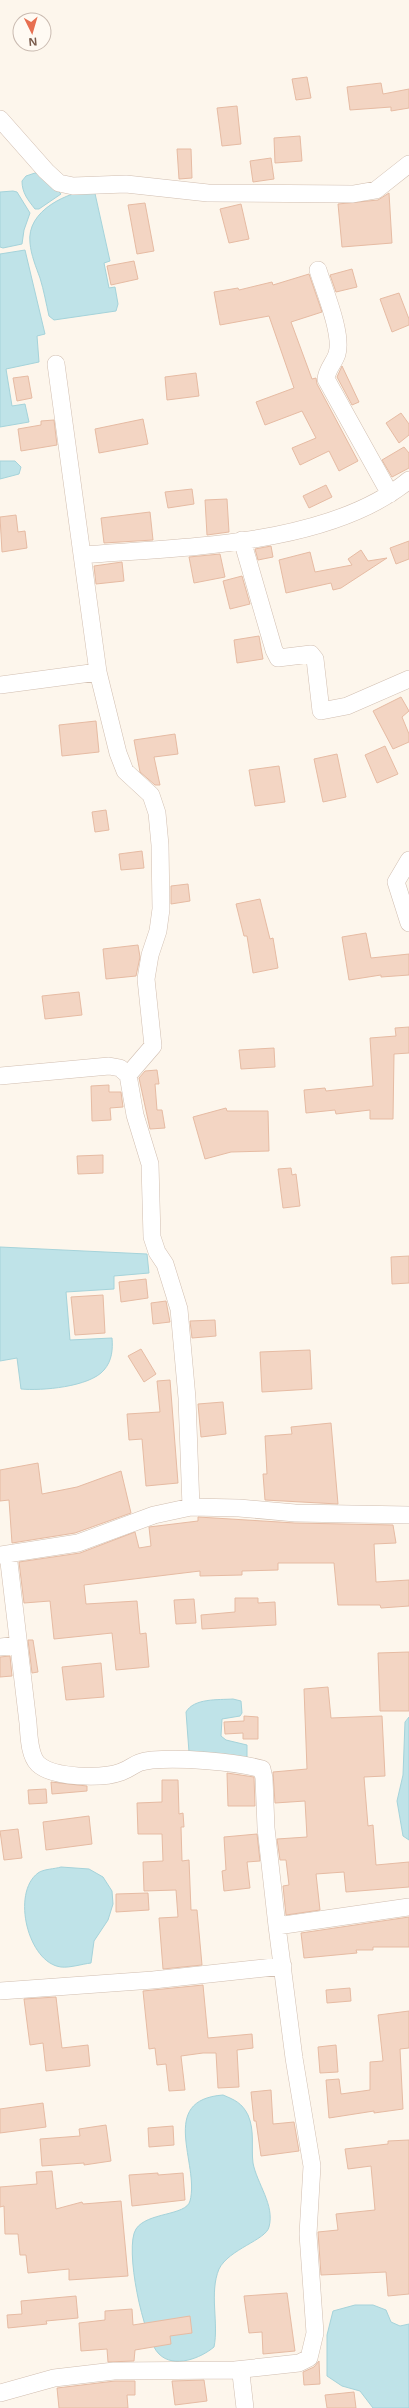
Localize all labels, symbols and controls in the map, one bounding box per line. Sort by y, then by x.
north arrow [12,12,52,52]
text: N [28,35,38,50]

